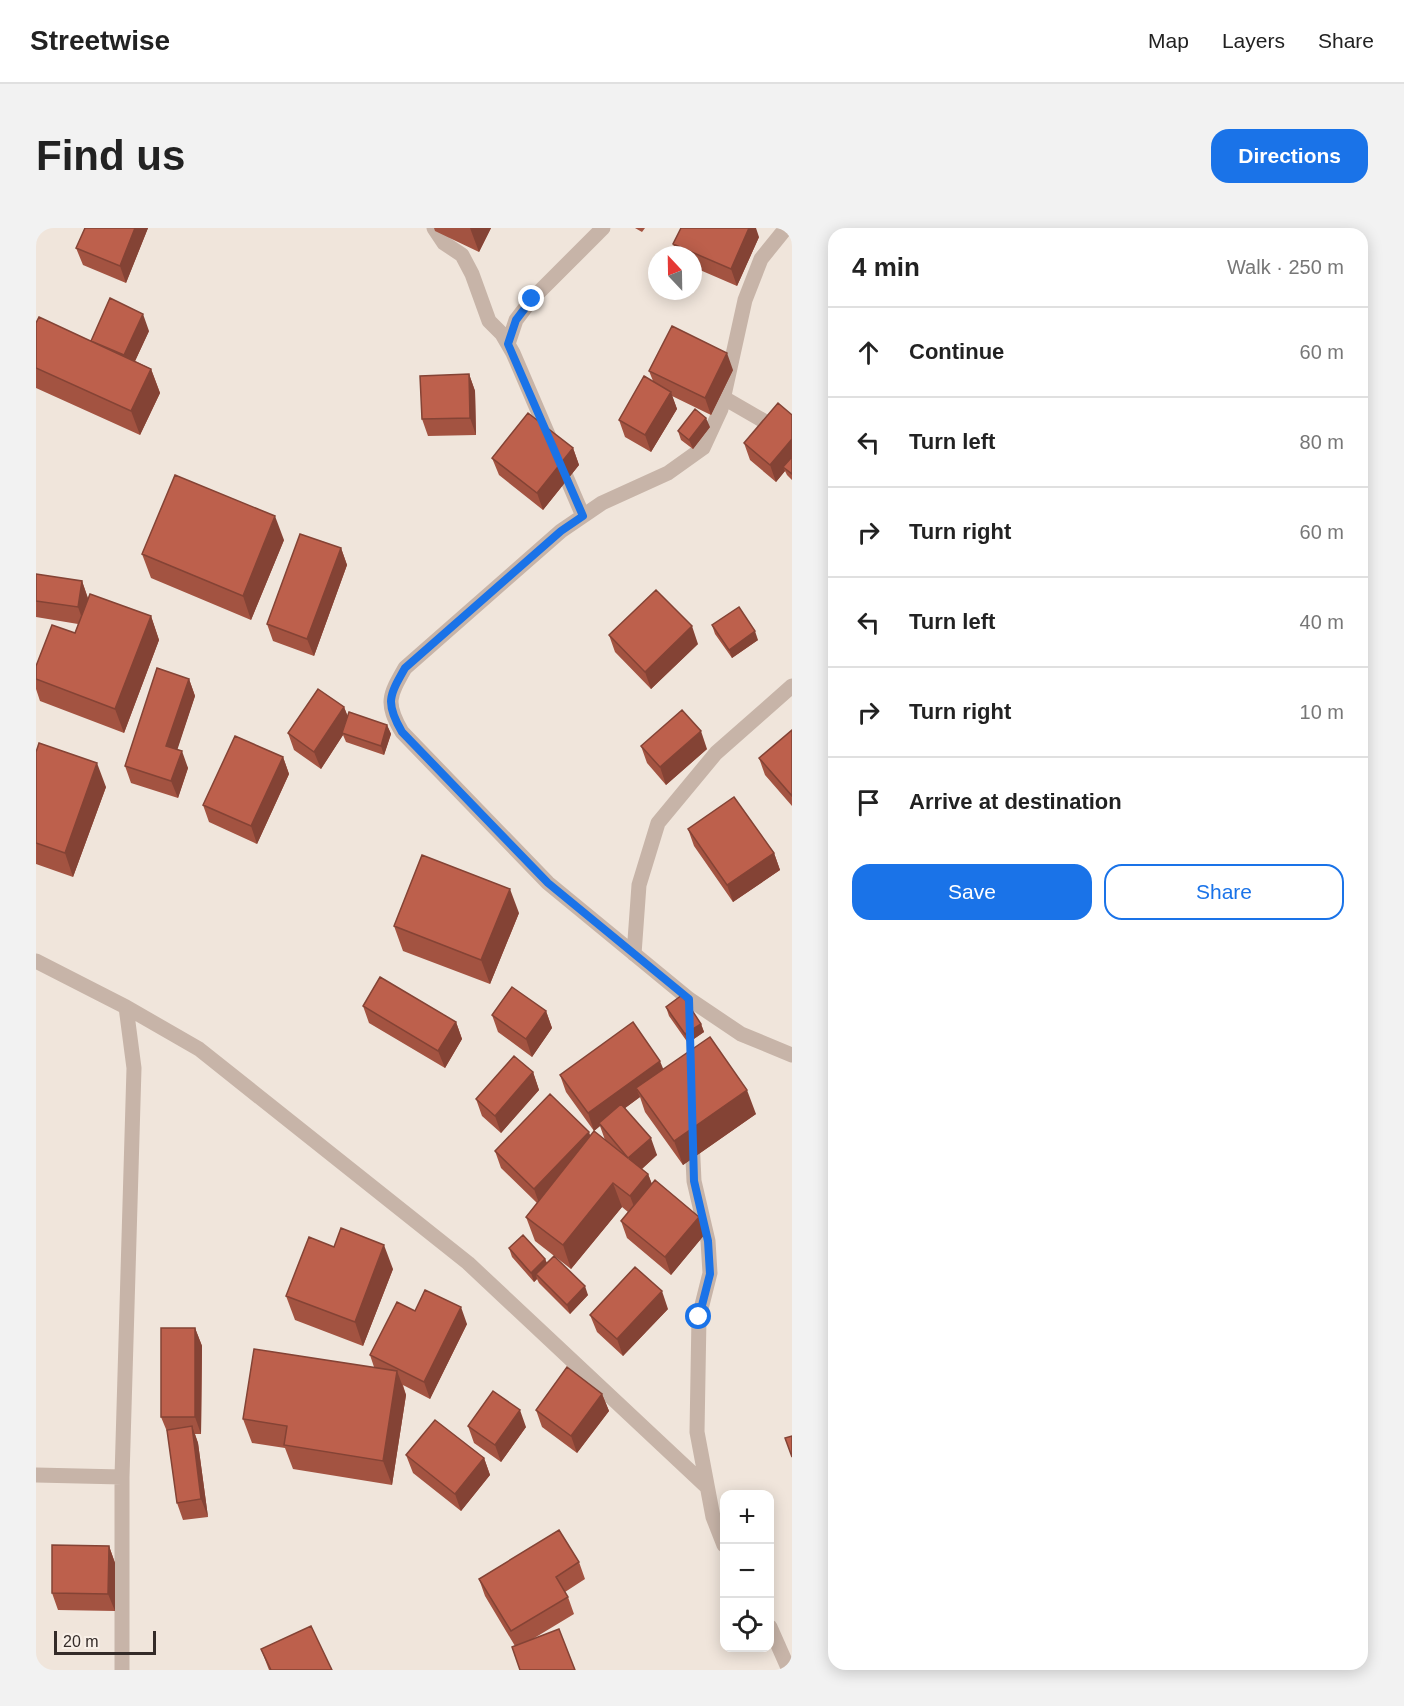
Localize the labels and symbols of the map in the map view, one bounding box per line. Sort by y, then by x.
north arrow [648,246,702,300]
route end [518,285,544,311]
route start [685,1303,711,1329]
scale bar [54,1628,156,1656]

